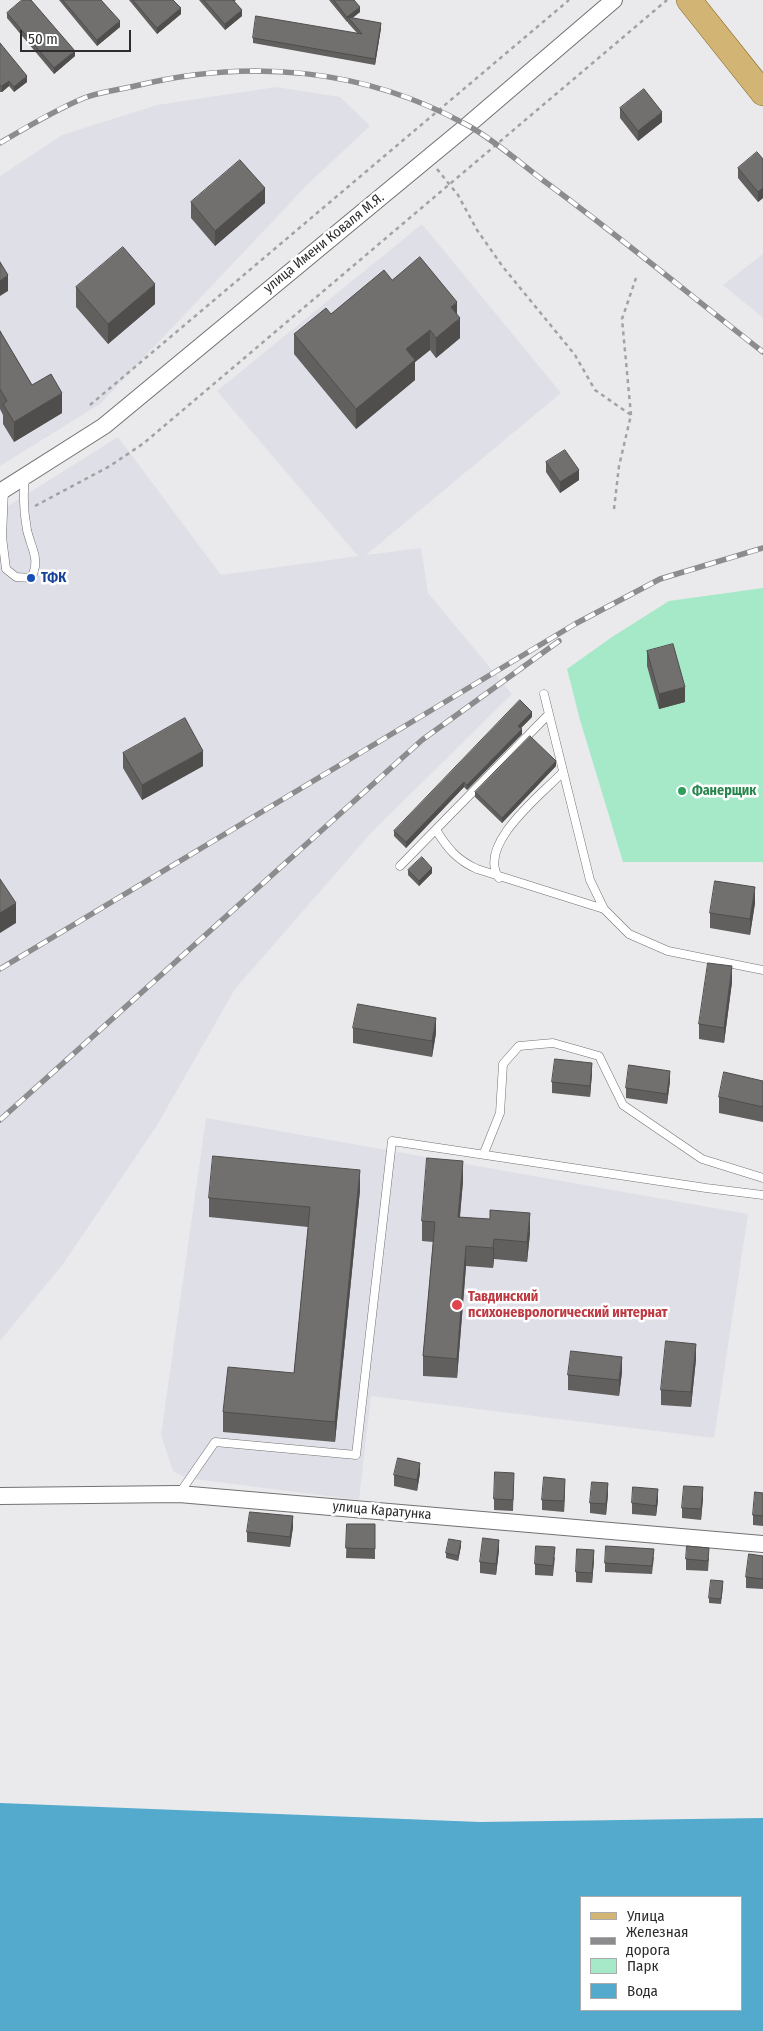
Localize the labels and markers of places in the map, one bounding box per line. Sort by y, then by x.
place label: ТФК [41,570,66,586]
marker: ТФК [25,572,37,584]
place label: Фанерщик [692,783,756,799]
marker: Фанерщик [676,785,688,797]
place label: Тавдинский психоневрологический интернат [468,1289,668,1321]
marker: Тавдинский психоневрологический интернат [450,1298,464,1312]

